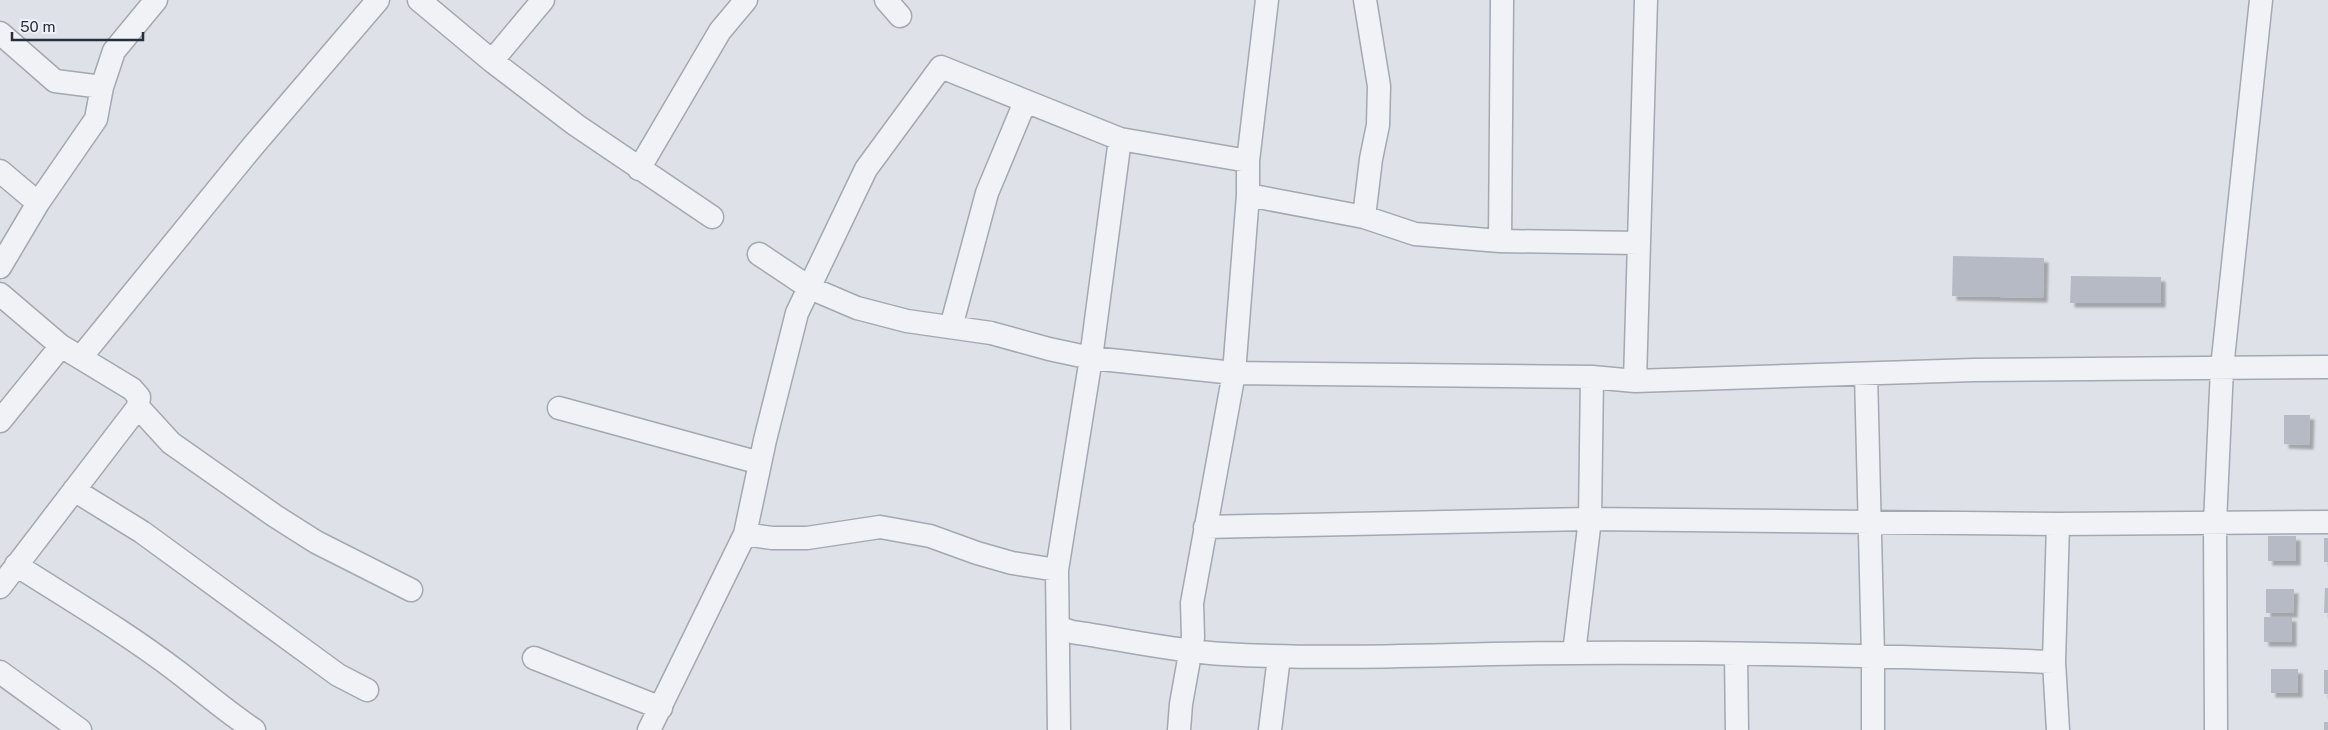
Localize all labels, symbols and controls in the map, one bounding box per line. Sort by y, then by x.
scale bar [12,10,144,42]
text: 50 m [20,18,55,35]

